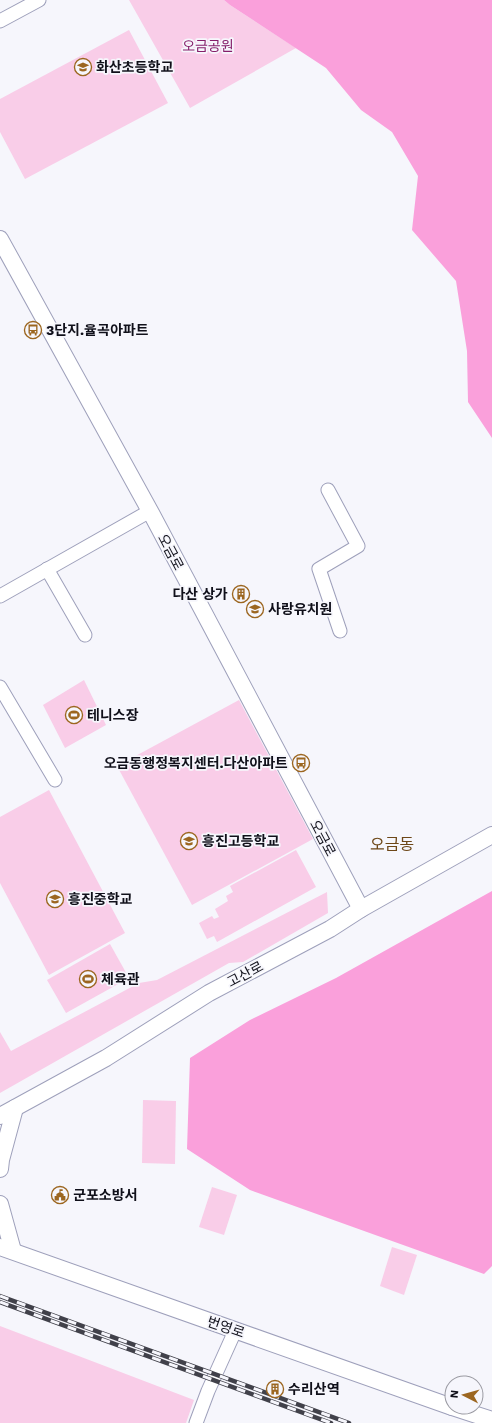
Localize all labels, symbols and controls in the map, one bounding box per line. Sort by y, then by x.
park label: 오금공원 [182,38,234,54]
school or university icon: 화산초등학교 [73,57,93,77]
place label: 화산초등학교 [96,59,173,75]
bus stop icon: 3단지.율곡아파트 [23,320,43,340]
place label: 3단지.율곡아파트 [46,322,149,338]
street label: 오금로 [155,531,187,573]
building icon: 다산 상가 [231,584,251,604]
place label: 다산 상가 [172,586,228,602]
school or university icon: 사랑유치원 [245,599,265,619]
place label: 사랑유치원 [268,601,332,617]
sports icon: 테니스장 [64,705,84,725]
place label: 테니스장 [87,707,139,723]
bus stop icon: 오금동행정복지센터.다산아파트 [291,753,311,773]
place label: 오금동행정복지센터.다산아파트 [104,755,288,771]
street label: 오금로 [307,817,339,859]
school or university icon: 흥진고등학교 [179,831,199,851]
place label: 흥진고등학교 [202,833,279,849]
district label: 오금동 [370,835,414,854]
school or university icon: 흥진중학교 [45,889,65,909]
place label: 흥진중학교 [68,891,133,907]
street label: 고산로 [224,958,266,990]
sports icon: 체육관 [78,969,98,989]
place label: 체육관 [101,971,140,987]
public building icon: 군포소방서 [50,1185,70,1205]
place label: 군포소방서 [73,1187,137,1203]
street label: 번영로 [205,1313,247,1341]
north arrow [444,1375,484,1415]
building icon: 수리산역 [265,1379,285,1399]
place label: 수리산역 [288,1381,340,1397]
text: N [448,1389,461,1399]

